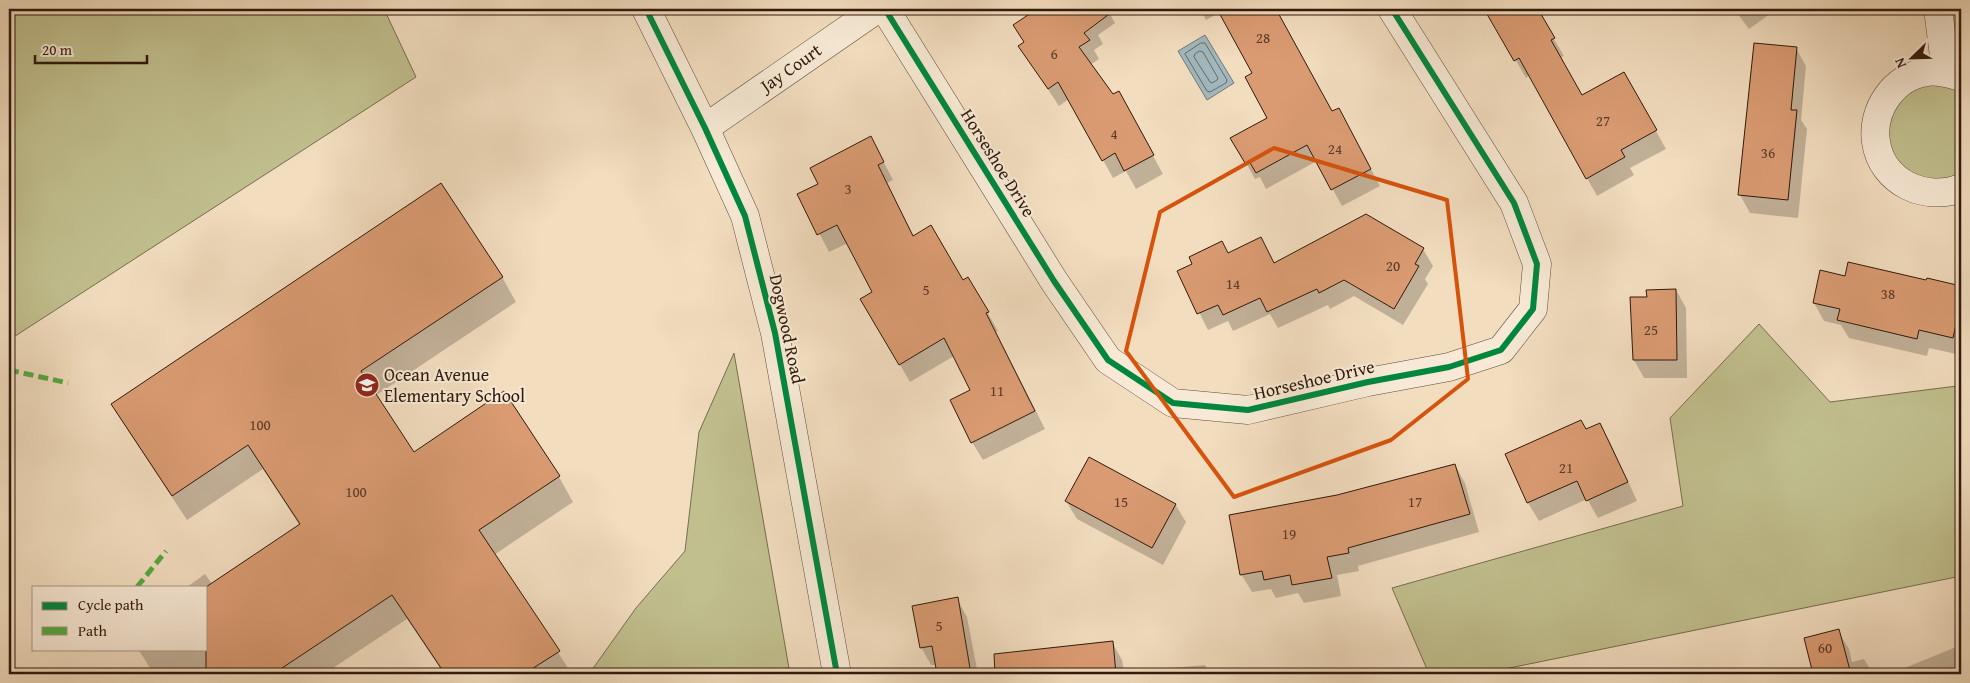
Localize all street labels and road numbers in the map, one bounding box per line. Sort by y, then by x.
street label: Jay Court [753,36,827,100]
street label: Horseshoe Drive [954,103,1043,222]
street label: Dogwood Road [763,272,812,386]
street label: Horseshoe Drive [1251,352,1377,407]

